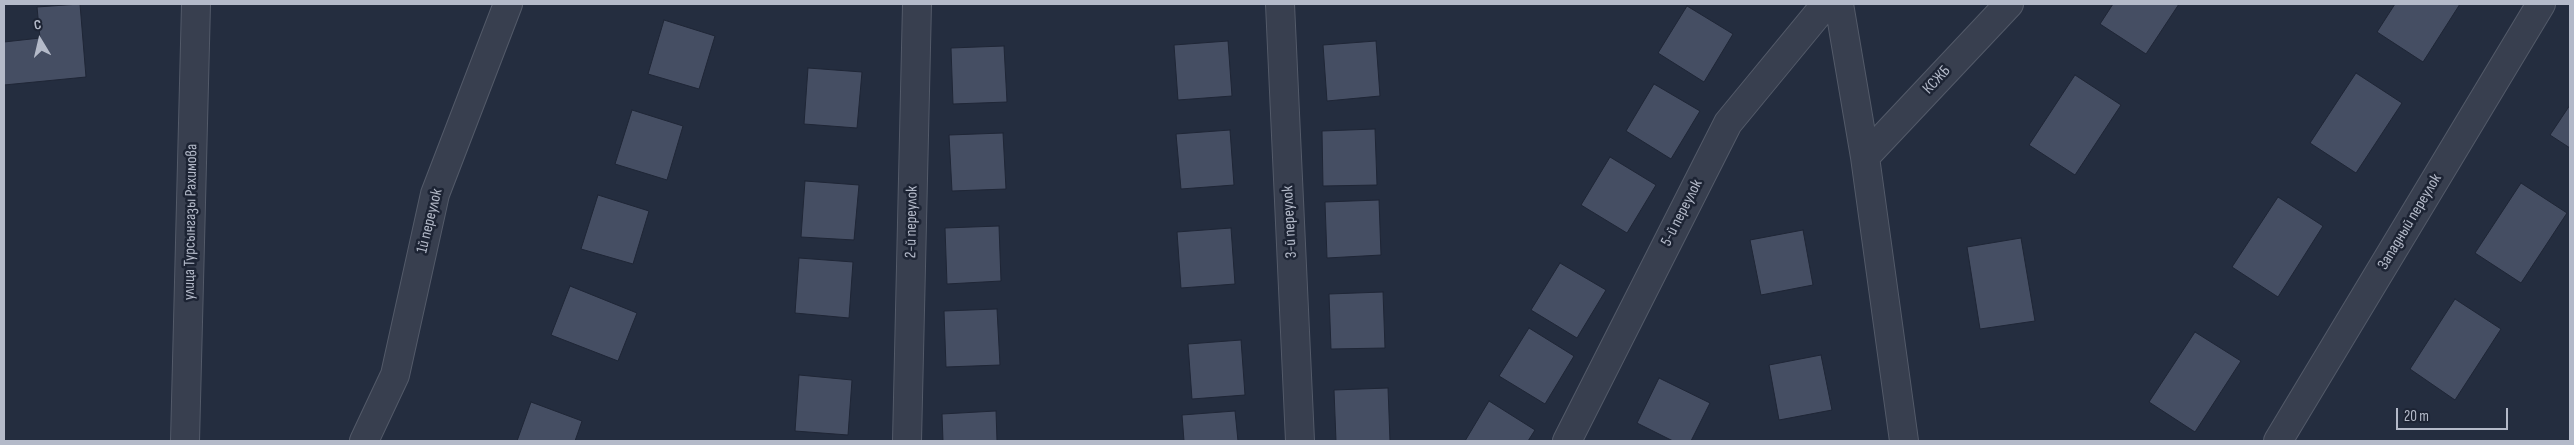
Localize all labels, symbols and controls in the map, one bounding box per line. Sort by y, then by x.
north arrow [15,15,65,65]
text: С [33,16,42,34]
street label: КСЖБ [1919,62,1955,98]
street label: улица Турсынгазы Рахимова [180,144,202,300]
street label: Западный переулок [2374,171,2446,273]
street label: 5-й переулок [1657,176,1707,250]
street label: 3-й переулок [1279,185,1301,259]
street label: 2-й переулок [902,186,922,258]
street label: 1й переулок [413,187,447,255]
scale bar [2399,398,2512,430]
text: 20 m [2404,407,2429,426]

